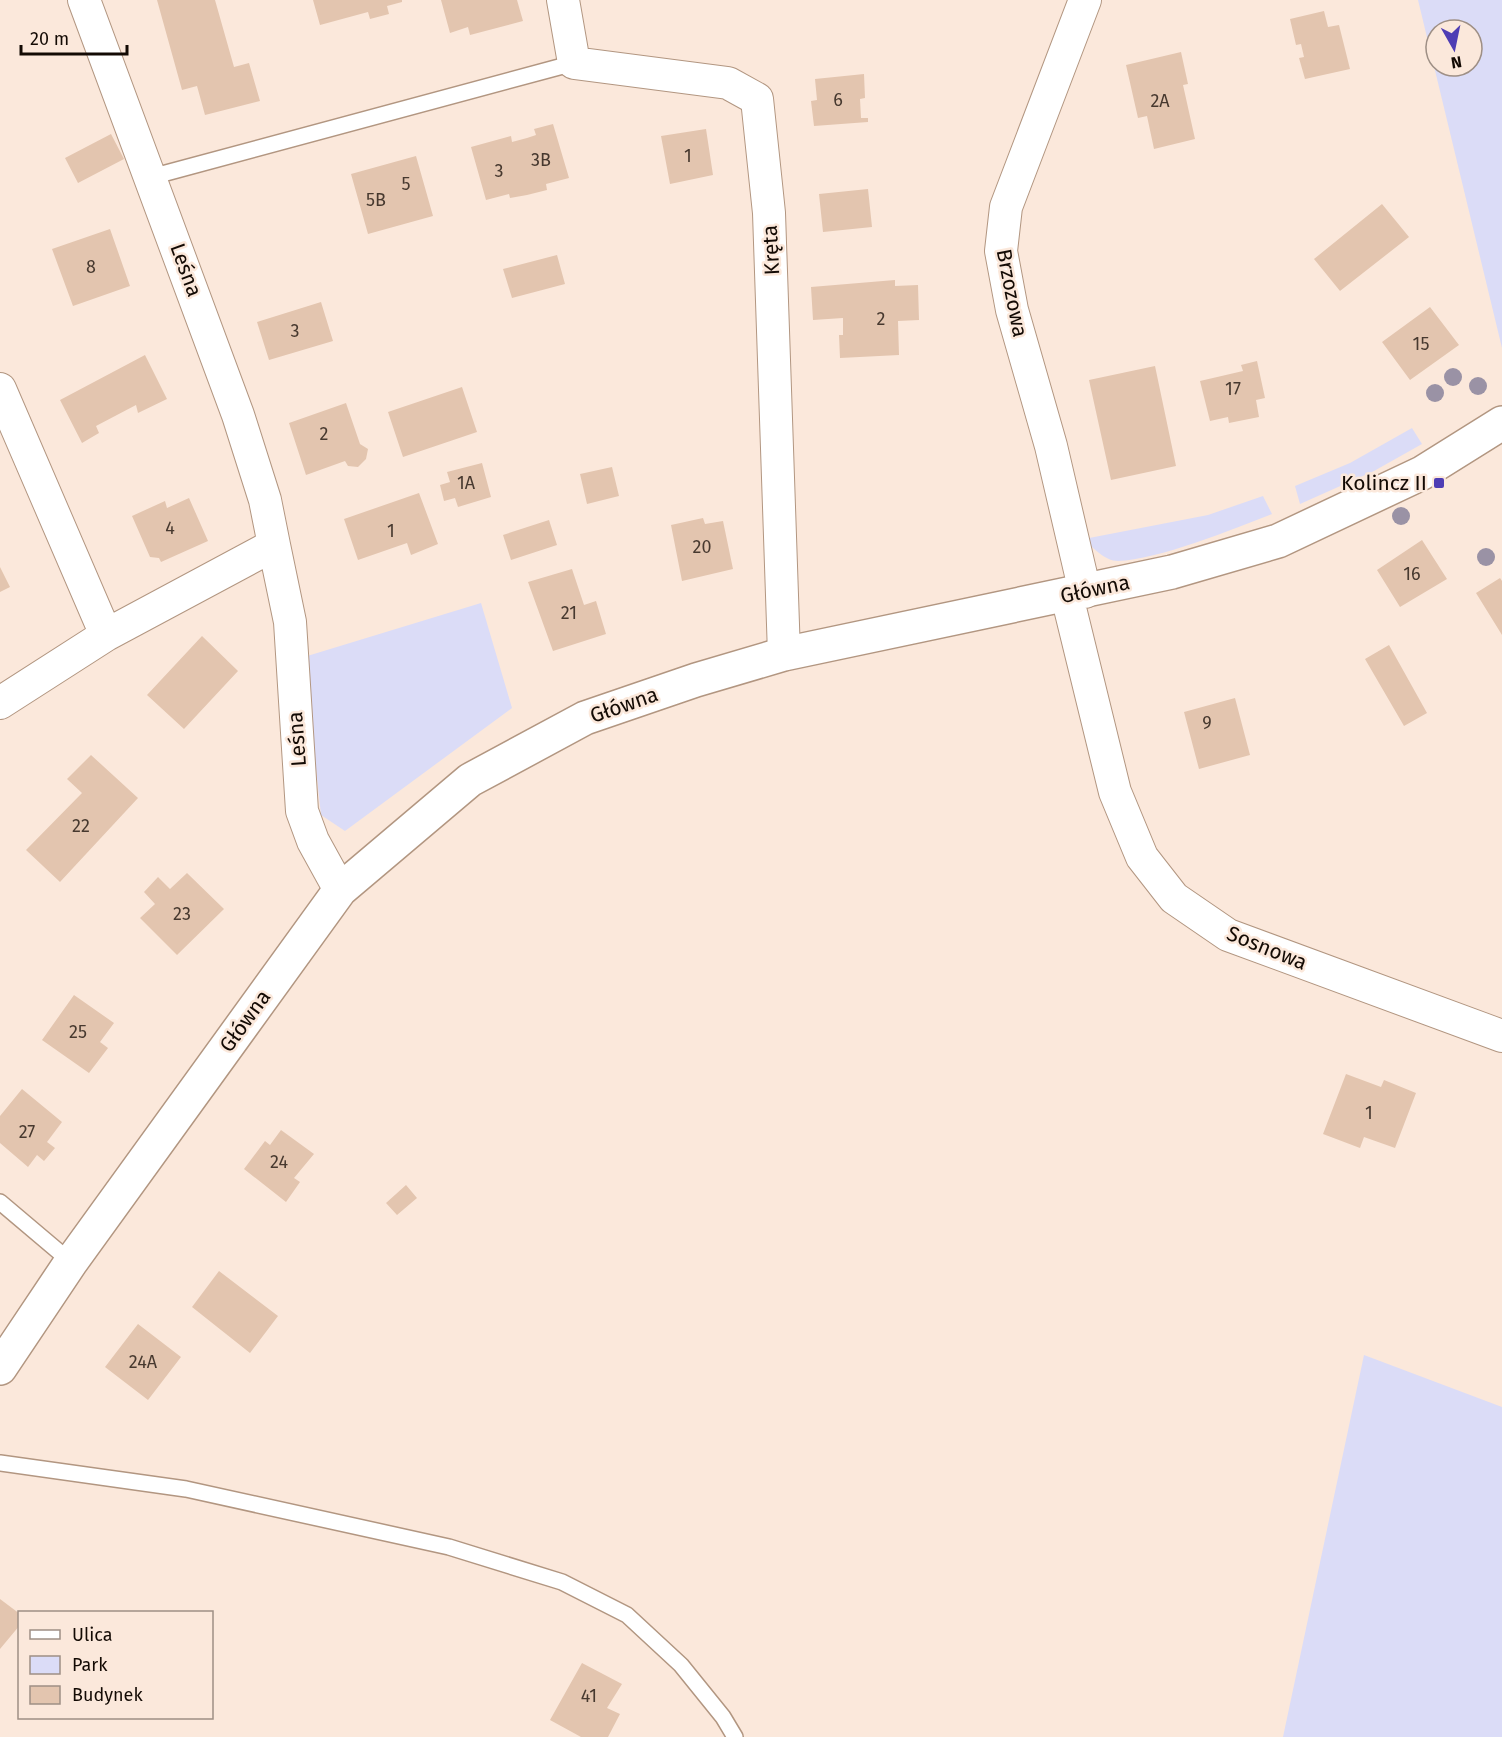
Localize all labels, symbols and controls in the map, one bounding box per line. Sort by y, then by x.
scale bar [21,18,128,56]
north arrow [1424,18,1484,78]
text: 20 m [30,28,69,50]
text: N [1450,52,1463,73]
house number: 6 [833,89,843,111]
house number: 2A [1150,90,1170,112]
house number: 1 [684,145,692,167]
house number: 3B [531,149,551,171]
house number: 3 [495,160,503,182]
house number: 5 [401,173,411,195]
house number: 5B [366,189,386,211]
street label: Kręta [757,224,785,276]
street label: Leśna [164,240,208,300]
street label: Brzozowa [991,247,1033,339]
house number: 8 [86,256,96,278]
house number: 2 [877,308,886,330]
house number: 3 [291,320,299,342]
house number: 15 [1413,333,1429,355]
house number: 17 [1225,378,1241,400]
house number: 2 [320,423,329,445]
place label: Kolincz II [1341,470,1427,496]
house number: 1A [457,472,476,494]
marker: Kolincz II [1432,476,1446,490]
house number: 4 [165,517,175,539]
house number: 1 [387,520,395,542]
house number: 20 [693,536,711,558]
house number: 16 [1403,563,1421,585]
street label: Główna [1058,569,1132,609]
house number: 21 [561,602,577,624]
street label: Główna [586,681,662,729]
street label: Leśna [282,711,312,767]
house number: 9 [1202,712,1212,734]
house number: 22 [72,815,90,837]
house number: 23 [173,903,191,925]
street label: Sosnowa [1223,920,1311,976]
street label: Główna [214,985,276,1057]
house number: 25 [69,1021,87,1043]
house number: 1 [1365,1102,1373,1124]
house number: 27 [19,1121,35,1143]
house number: 24 [270,1151,288,1173]
house number: 24A [129,1351,158,1373]
legend [18,1611,213,1719]
text: Ulica [72,1624,112,1646]
text: Park [72,1654,108,1676]
text: Budynek [72,1684,143,1706]
house number: 41 [581,1685,597,1707]

